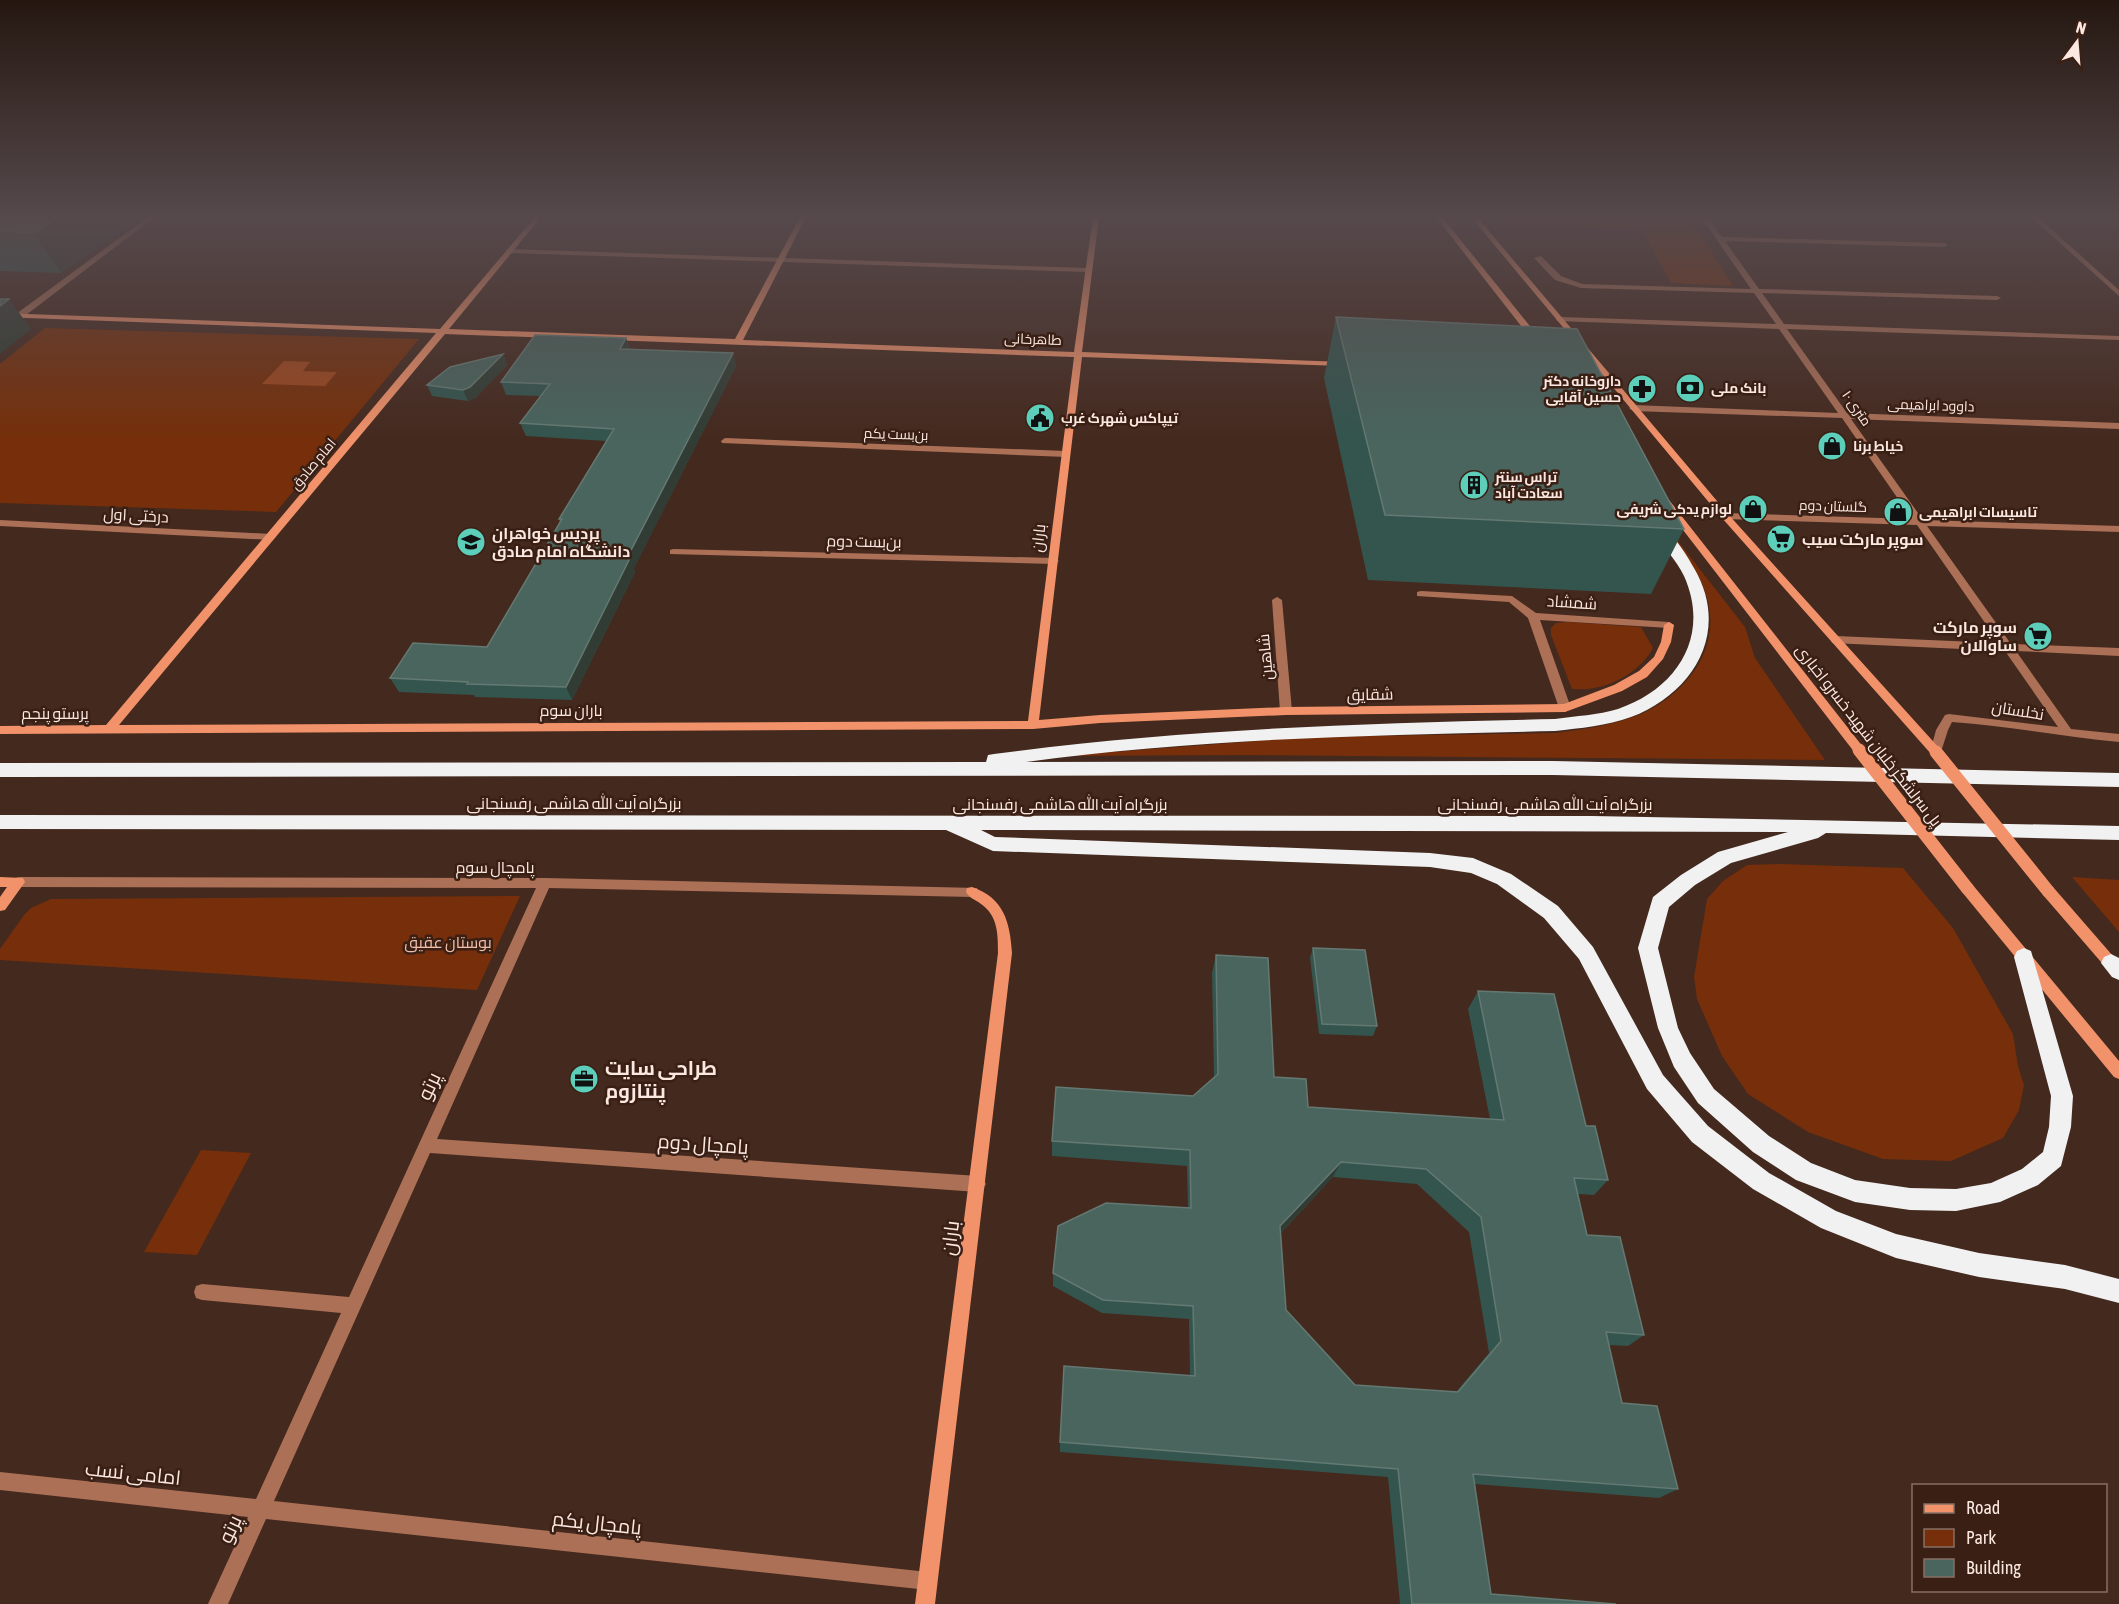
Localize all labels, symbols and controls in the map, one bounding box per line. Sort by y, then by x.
north arrow [2047,12,2107,72]
text: N [2074,18,2088,38]
street label: طاهرخانی [1004,330,1062,348]
bank icon: بانک ملی [1674,372,1706,404]
place label: داروخانه دکتر حسین آقایی [1542,373,1621,406]
pharmacy icon: داروخانه دکتر حسین آقایی [1626,373,1658,405]
place label: بانک ملی [1711,380,1766,397]
street label: ۱۰ متری [1839,387,1875,429]
street label: داوود ابراهیمی [1887,395,1975,415]
public building icon: تیپاکس شهرک غرب [1024,402,1056,434]
place label: تیپاکس شهرک غرب [1061,410,1179,428]
street label: بن‌بست یکم [863,425,929,445]
shop icon: خیاط برنا [1816,430,1848,462]
street label: امام صادق [287,435,341,494]
place label: خیاط برنا [1853,438,1903,455]
building icon: تراس سنتر سعادت آباد [1458,469,1490,501]
place label: تراس سنتر سعادت آباد [1494,469,1563,501]
shop icon: لوازم یدکی شریفی [1737,493,1769,525]
shop icon: تاسیسات ابراهیمی [1882,496,1914,528]
street label: گلستان دوم [1798,497,1867,517]
place label: لوازم یدکی شریفی [1617,501,1732,519]
street label: درختی اول [103,504,169,528]
place label: تاسیسات ابراهیمی [1919,504,2038,521]
street label: باران [1028,523,1050,553]
supermarket icon: سوپر مارکت سیب [1765,523,1797,555]
place label: پردیس خواهران دانشگاه امام صادق [492,524,630,563]
school or university icon: پردیس خواهران دانشگاه امام صادق [455,526,487,558]
place label: سوپر مارکت سیب [1802,530,1924,551]
street label: بن‌بست دوم [826,531,902,554]
street label: شمشاد [1546,591,1598,613]
place label: سوپر مارکت ساوالان [1933,618,2017,655]
supermarket icon: سوپر مارکت ساوالان [2022,620,2054,652]
street label: شاهین [1254,633,1278,681]
street label: پل سرلشکر خلبان شهید خسرو اخباری [1790,641,1946,832]
street label: شقایق [1346,685,1394,705]
street label: نخلستان [1990,697,2045,725]
street label: باران سوم [540,701,602,722]
street label: پرستو پنجم [21,704,90,725]
street label: بزرگراه آیت الله هاشمی رفسنجانی [467,793,681,814]
street label: بزرگراه آیت الله هاشمی رفسنجانی [953,794,1167,815]
street label: بزرگراه آیت الله هاشمی رفسنجانی [1438,794,1652,815]
street label: پامچال سوم [456,858,535,879]
park label: بوستان عقیق [404,933,492,953]
place label: طراحی سایت پنتازوم [605,1056,717,1105]
office icon: طراحی سایت پنتازوم [568,1063,600,1095]
street label: پرتو [412,1068,447,1104]
street label: پامچال دوم [657,1129,750,1161]
street label: باران [936,1219,965,1257]
street label: امامی نسب [84,1456,182,1491]
legend [1912,1484,2107,1592]
text: Road [1966,1497,2000,1518]
street label: پامچال یکم [551,1506,644,1542]
street label: پرتو [213,1511,248,1547]
text: Park [1966,1527,1996,1548]
text: Building [1966,1557,2021,1578]

